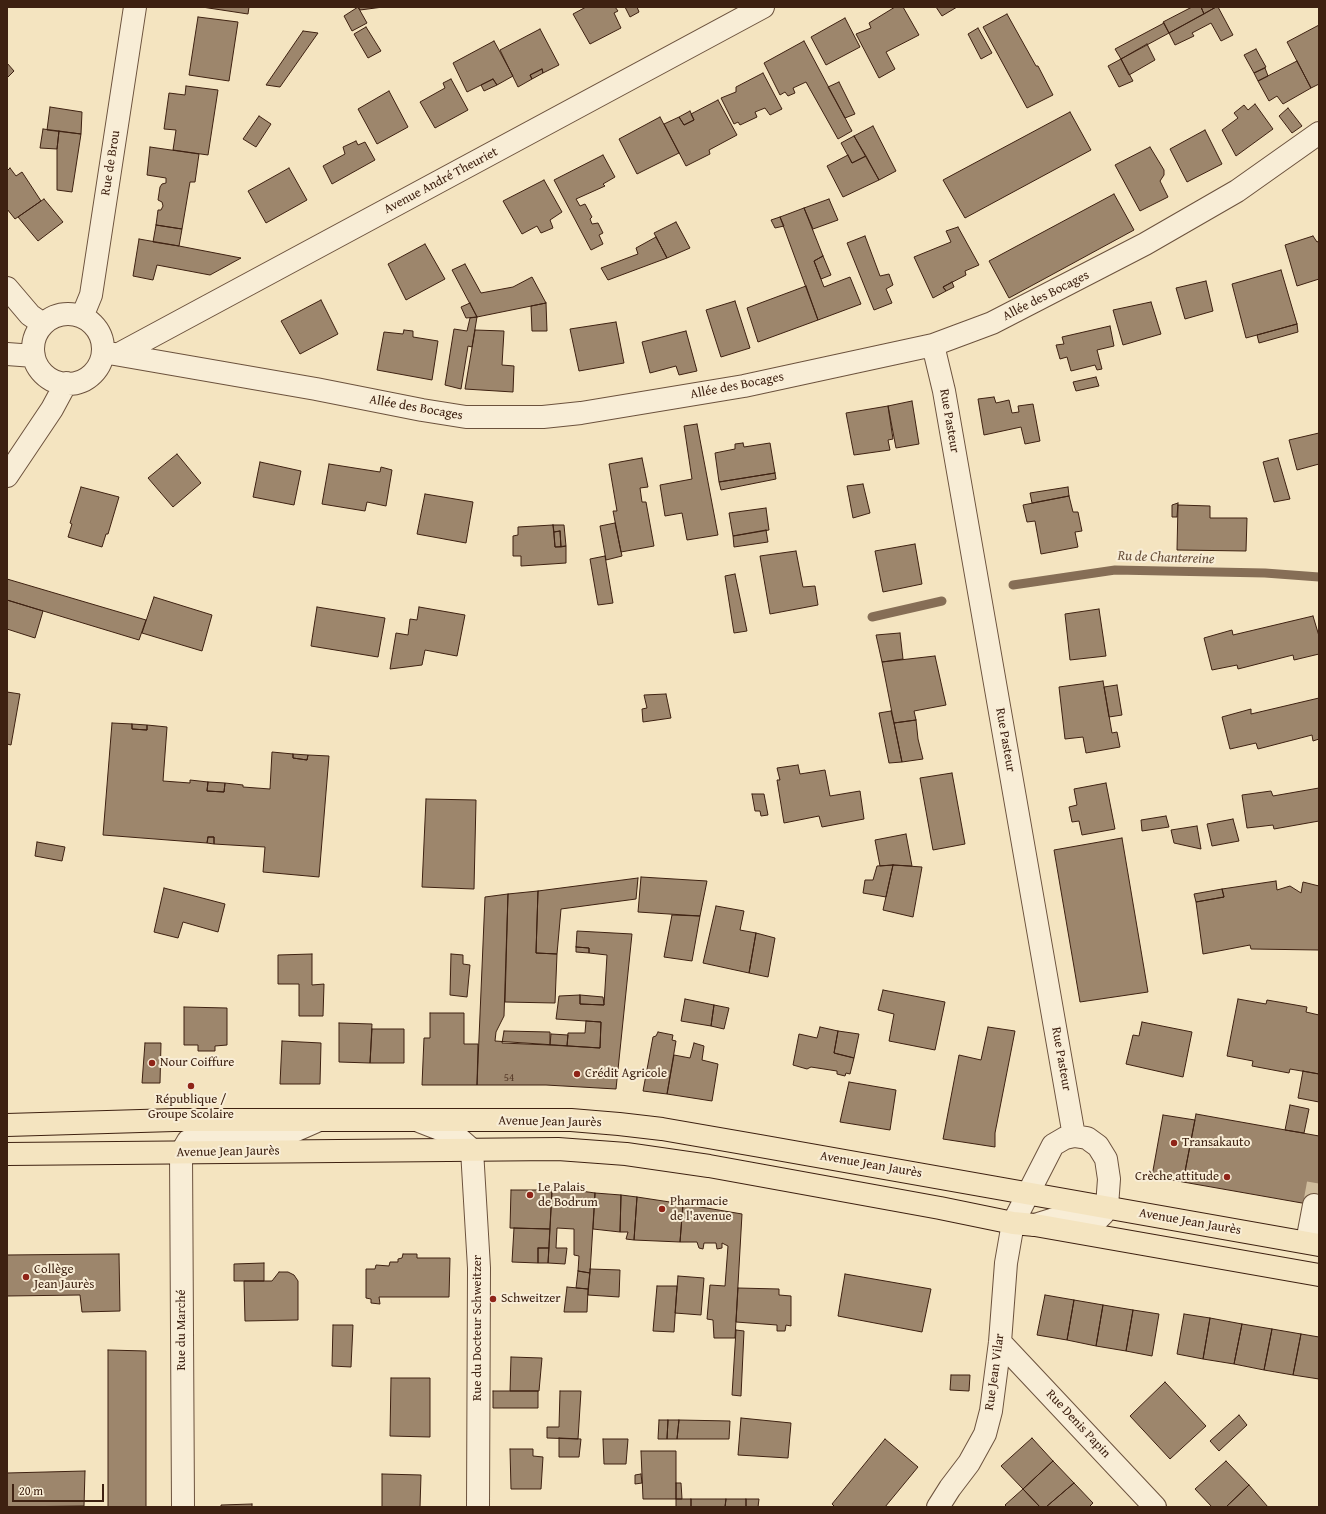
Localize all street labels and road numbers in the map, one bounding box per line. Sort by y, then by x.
street label: Rue de Brou [98,129,124,197]
street label: Avenue André Theuriet [381,144,501,218]
street label: Allée des Bocages [1000,267,1092,325]
street label: Allée des Bocages [689,369,785,403]
street label: Rue Pasteur [936,388,962,454]
street label: Allée des Bocages [368,392,464,424]
street label: Rue Pasteur [992,707,1018,773]
street label: Rue Pasteur [1048,1026,1074,1092]
street label: Avenue Jean Jaurès [498,1113,602,1131]
street label: Avenue Jean Jaurès [176,1143,280,1161]
street label: Avenue Jean Jaurès [819,1148,923,1182]
street label: Avenue Jean Jaurès [1138,1205,1242,1239]
street label: Rue du Docteur Schweitzer [470,1255,486,1401]
street label: Rue du Marché [174,1289,190,1371]
street label: Rue Jean Vilar [982,1333,1008,1411]
street label: Rue Denis Papin [1042,1387,1114,1461]

